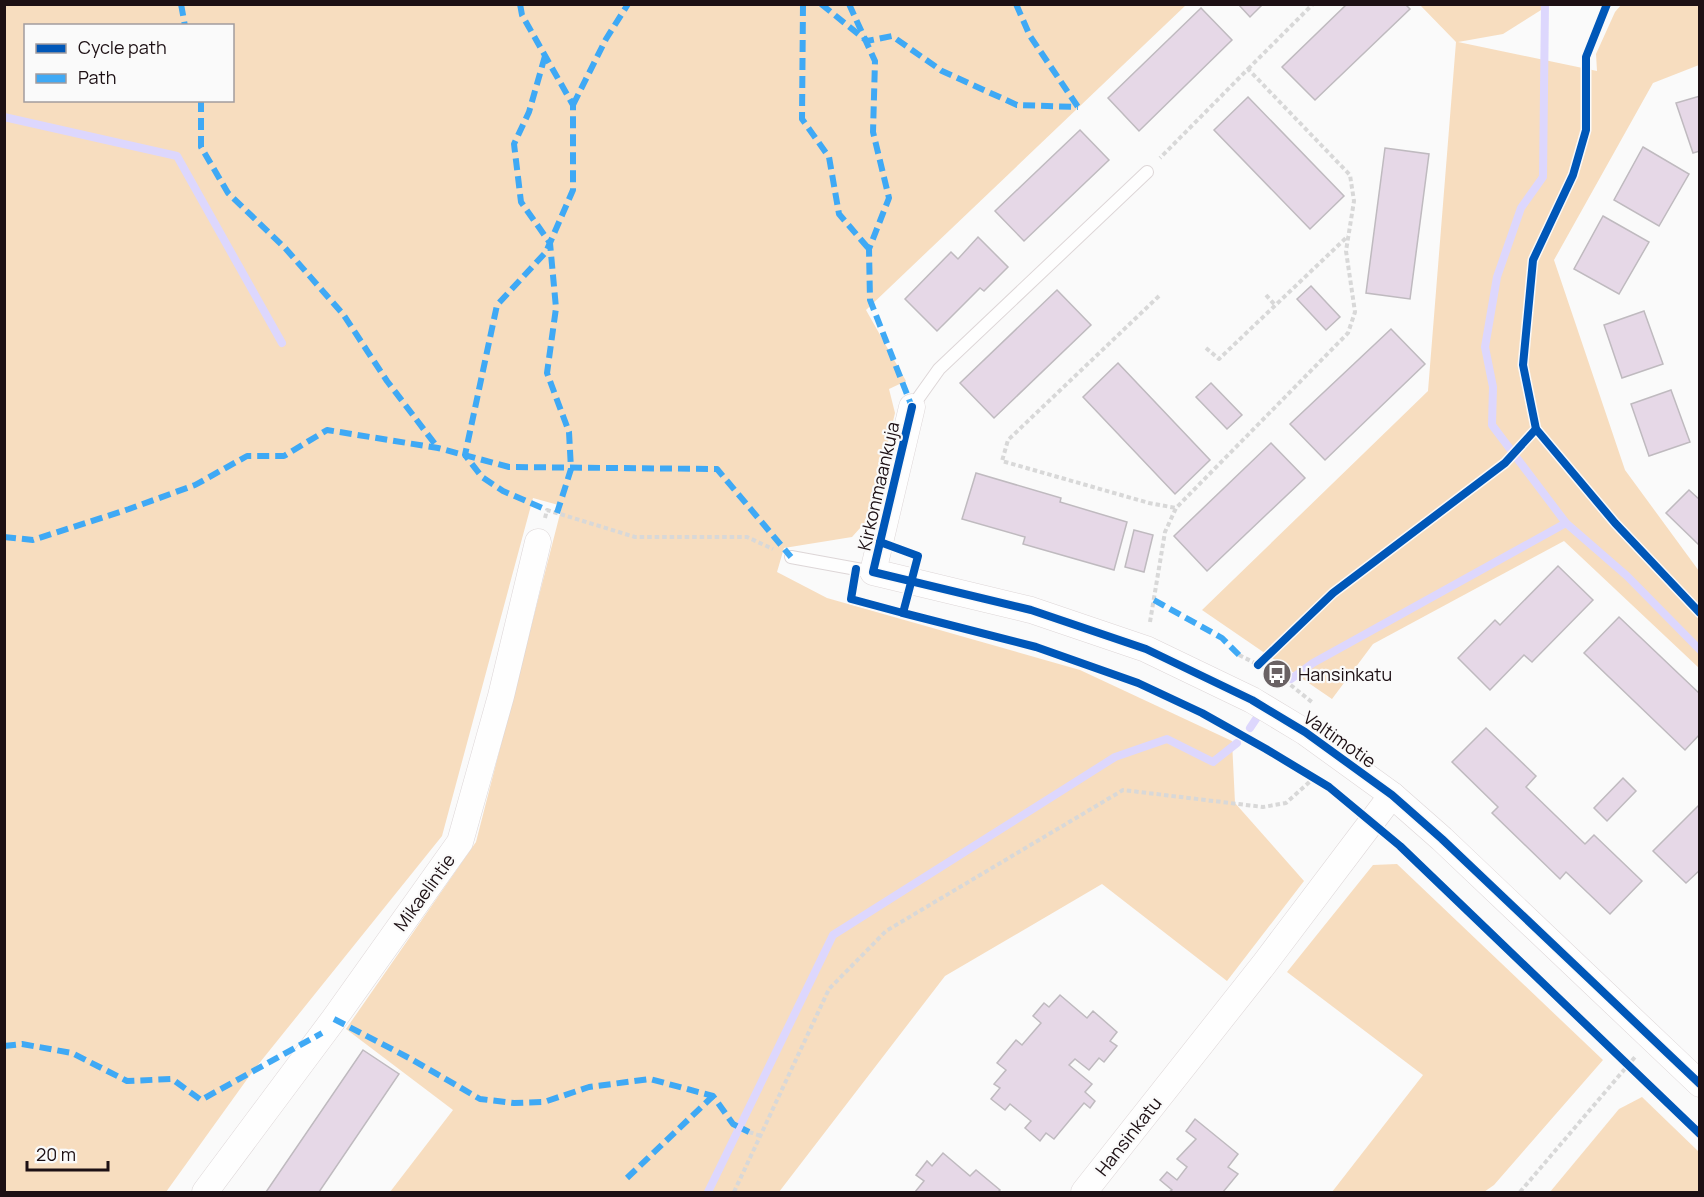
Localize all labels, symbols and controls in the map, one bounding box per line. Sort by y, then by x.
legend [24,24,234,102]
text: Cycle path [78,35,167,59]
text: Path [78,65,116,89]
street label: Kirkonmaankuja [852,419,904,553]
bus stop icon: Hansinkatu [1261,658,1293,690]
place label: Hansinkatu [1298,662,1392,686]
street label: Valtimotie [1299,705,1381,773]
street label: Mikaelintie [388,849,460,935]
street label: Hansinkatu [1090,1092,1166,1180]
scale bar [27,1134,108,1172]
text: 20 m [36,1142,76,1166]

